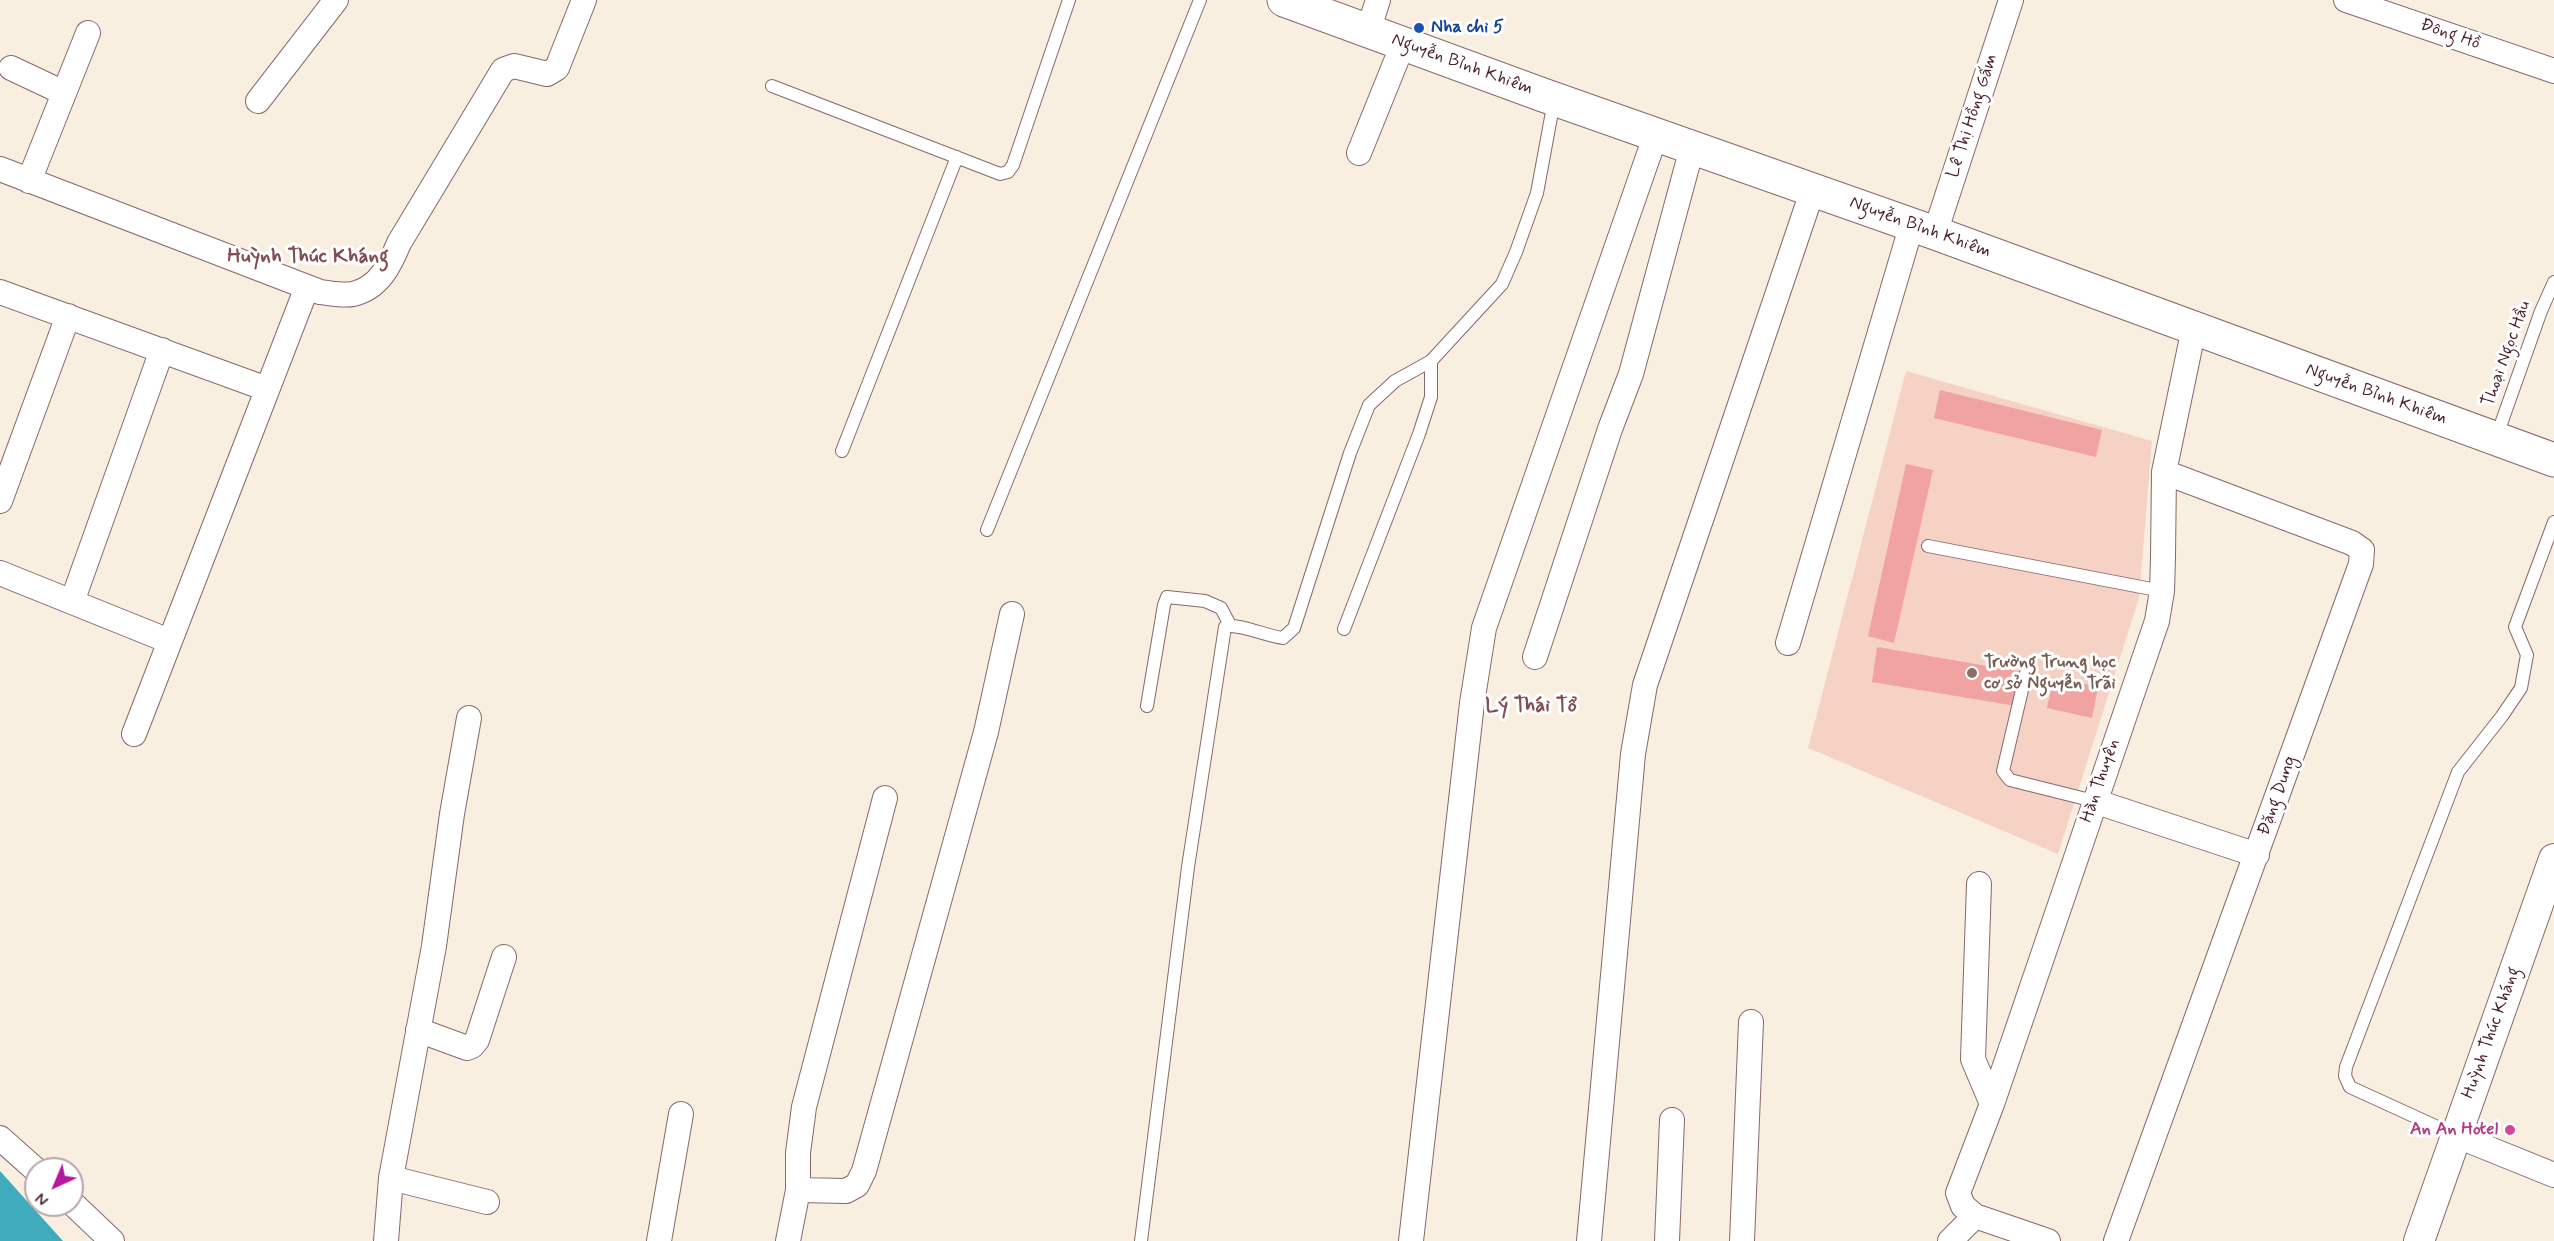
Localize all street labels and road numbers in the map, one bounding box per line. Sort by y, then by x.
street label: Đông Hồ [2417,15,2483,55]
street label: Nguyễn Bỉnh Khiêm [1388,29,1536,101]
street label: Lê Thị Hồng Gấm [1943,51,2003,181]
street label: Nguyễn Bỉnh Khiêm [1846,192,1994,264]
street label: Thoại Ngọc Hầu [2478,298,2536,410]
street label: Nguyễn Bỉnh Khiêm [2302,359,2450,431]
street label: Hàn Thuyên [2077,736,2125,826]
street label: Đặng Dung [2254,753,2302,839]
street label: Huỳnh Thúc Kháng [2458,964,2526,1102]

